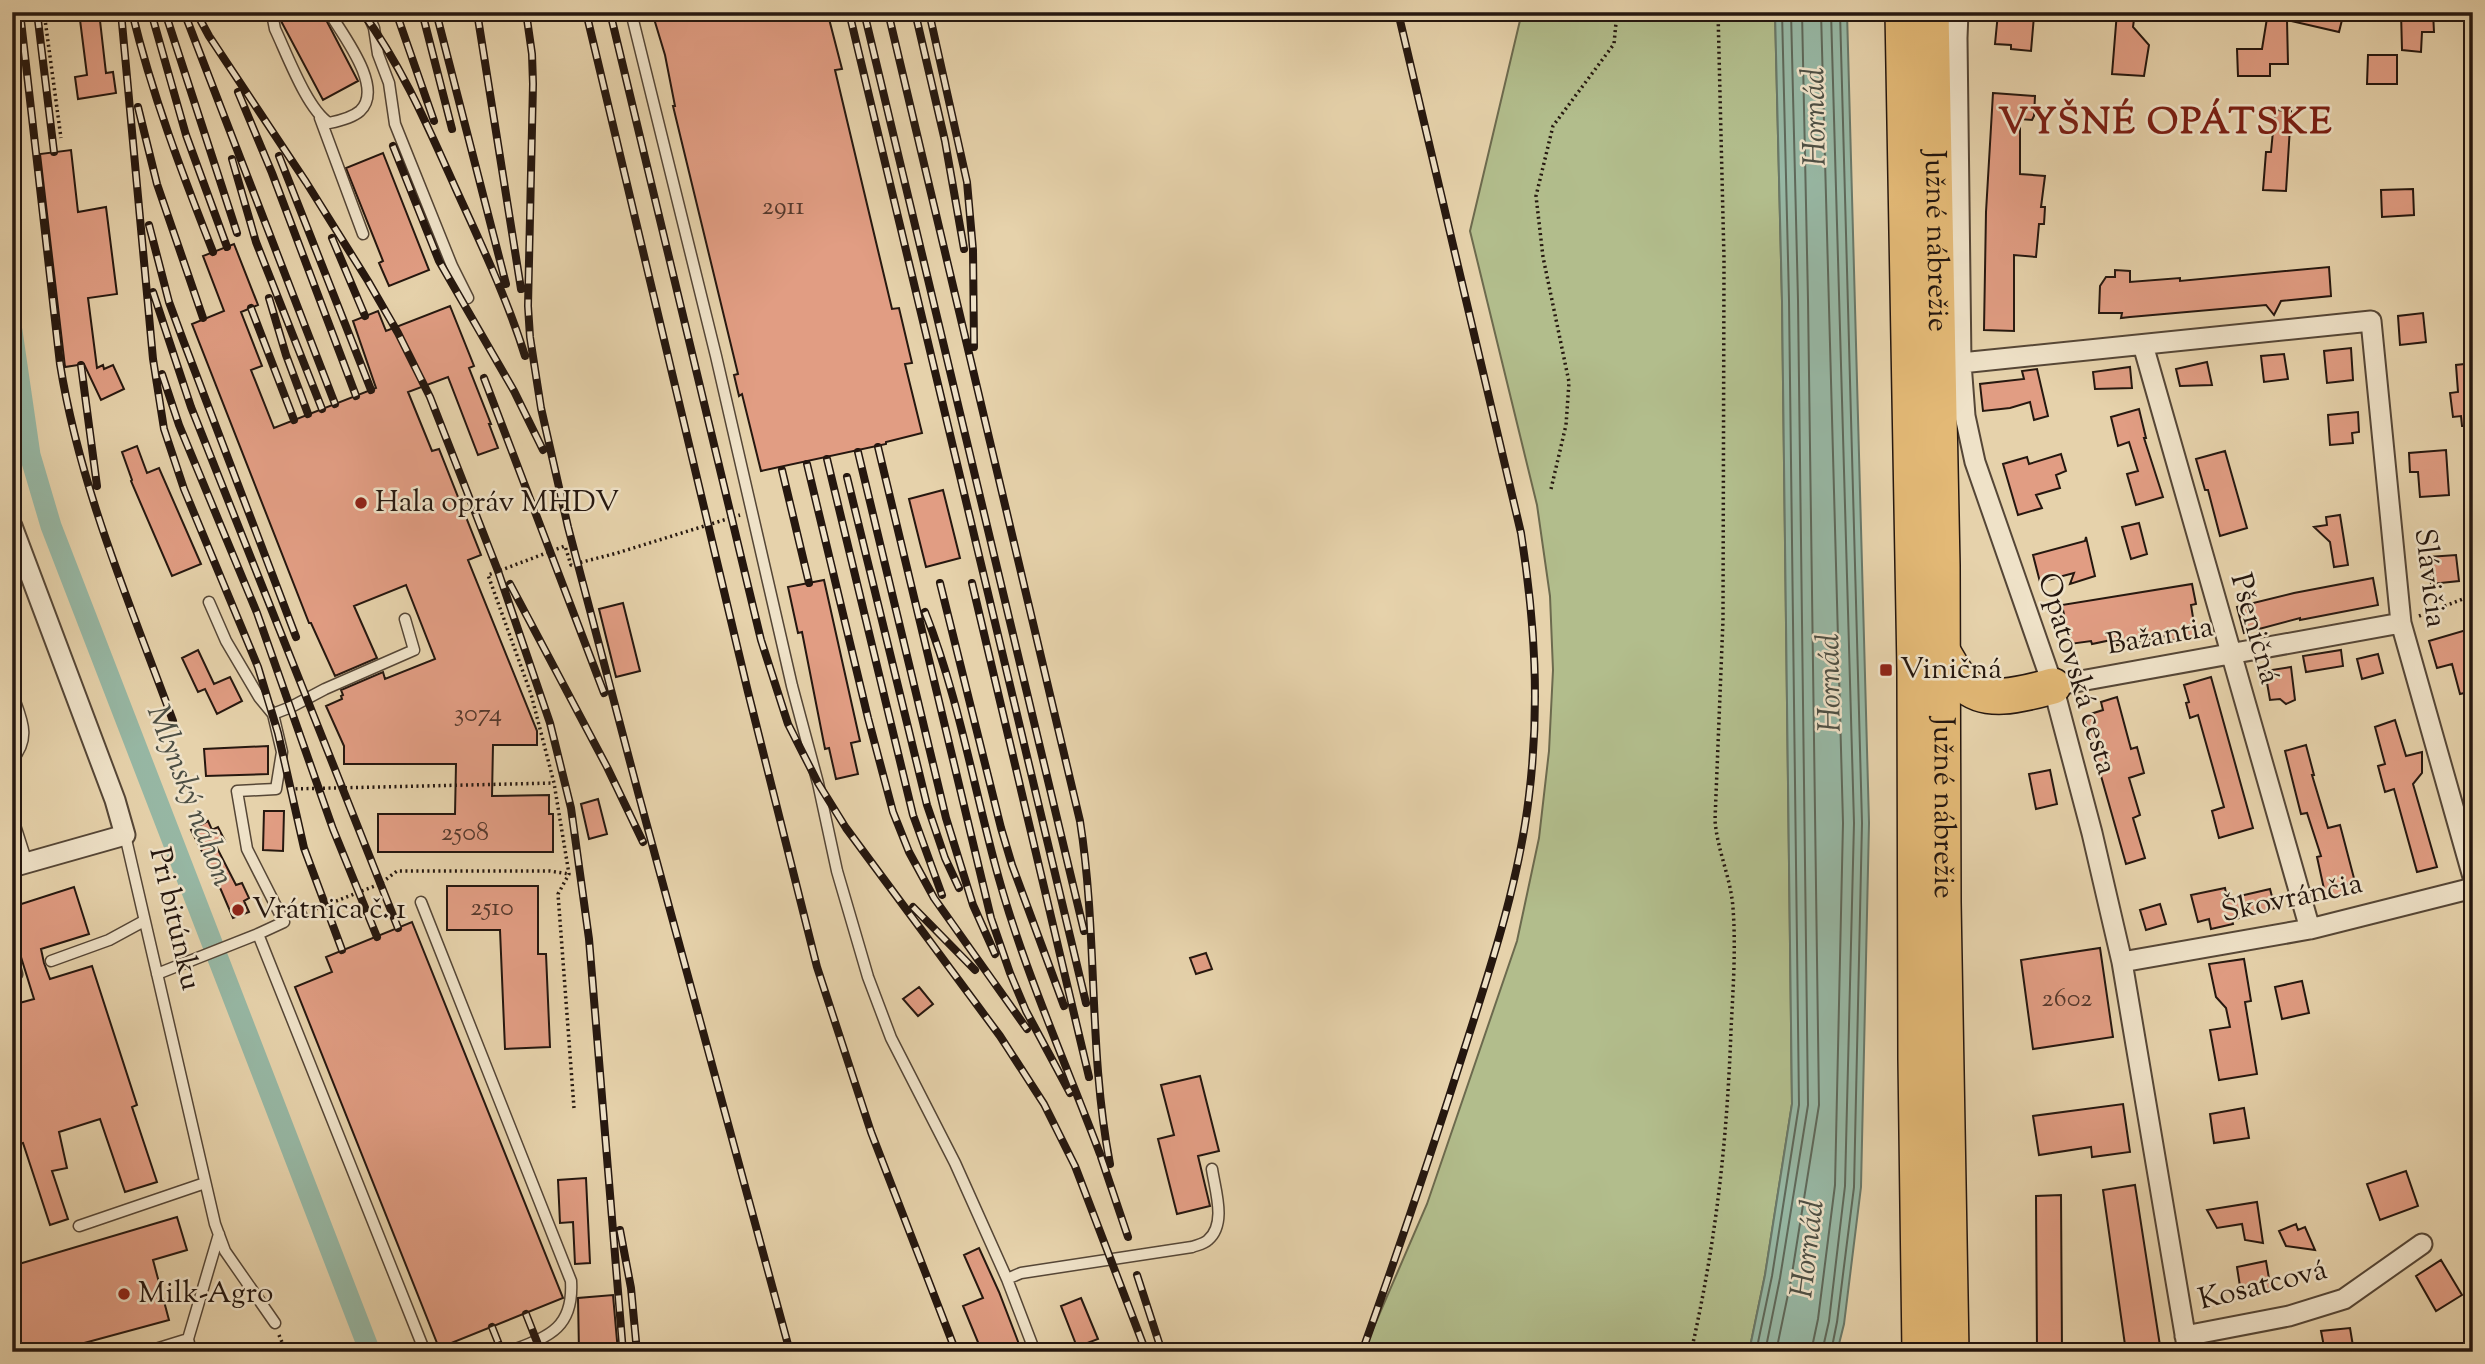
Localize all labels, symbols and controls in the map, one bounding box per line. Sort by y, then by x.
water label: Hornád [1792,67,1840,167]
district label: VYŠNÉ OPÁTSKE [1998,97,2334,151]
street label: Južné nábrežie [1912,148,1959,332]
house number: 2911 [762,189,804,226]
place label: Hala opráv MHDV [375,482,619,525]
marker: Hala opráv MHDV [353,495,369,511]
street label: Slávičia [2402,526,2456,630]
street label: Opatovská cesta [2025,568,2127,780]
street label: Pšeničná [2218,569,2290,690]
street label: Bažantia [2103,606,2217,668]
water label: Hornád [1807,633,1855,733]
place label: Viničná [1900,649,2002,692]
marker: Viničná [1878,662,1894,678]
house number: 3074 [454,696,502,733]
water label: Mlynský náhon [133,698,245,894]
street label: Južné nábrežie [1921,715,1964,899]
house number: 2508 [441,815,489,852]
street label: Pri bitúnku [137,843,211,995]
street label: Škovránčia [2217,863,2367,935]
place label: Vrátnica č. 1 [252,889,406,932]
house number: 2510 [470,890,514,927]
marker: Vrátnica č. 1 [230,902,246,918]
house number: 2602 [2042,981,2092,1018]
water label: Hornád [1780,1197,1838,1301]
street label: Kosatcová [2194,1249,2332,1323]
place label: Milk-Agro [138,1273,273,1316]
marker: Milk-Agro [116,1286,132,1302]

